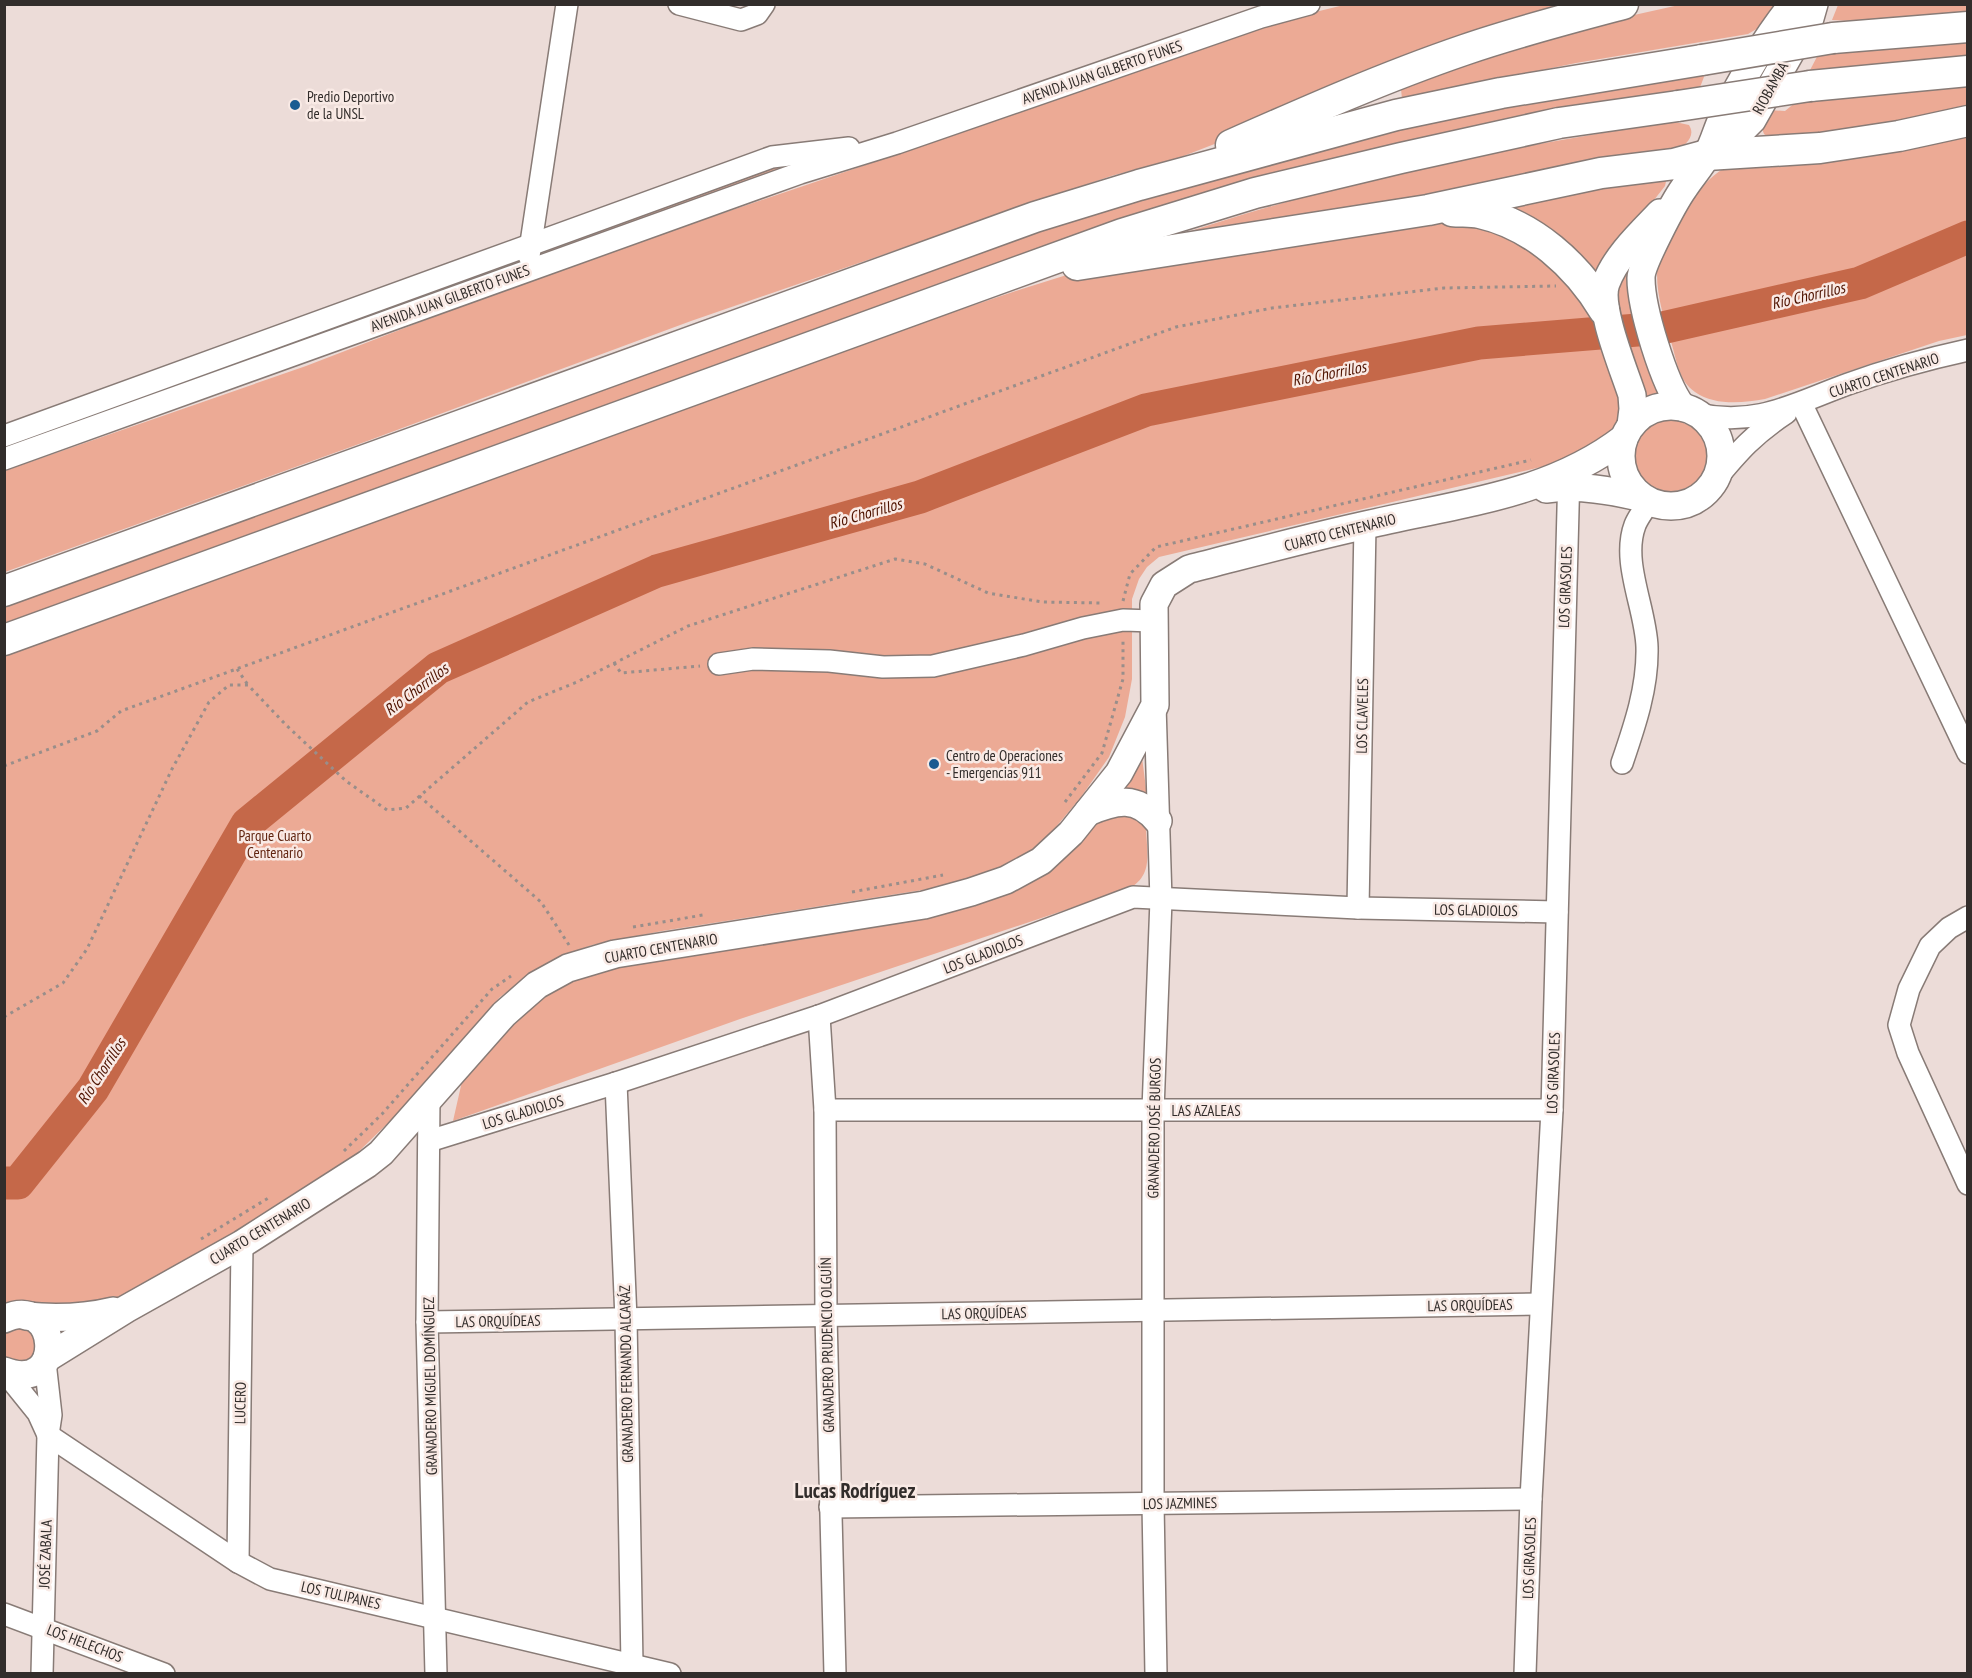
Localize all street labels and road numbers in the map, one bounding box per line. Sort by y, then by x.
street label: AVENIDA JUAN GILBERTO FUNES [1019,36,1185,108]
street label: RIOBAMBA [1748,58,1793,117]
street label: AVENIDA JUAN GILBERTO FUNES [368,260,532,336]
street label: CUARTO CENTENARIO [1827,348,1941,402]
street label: CUARTO CENTENARIO [1282,509,1398,555]
street label: LOS GIRASOLES [1554,546,1576,628]
street label: LOS CLAVELES [1352,678,1372,754]
street label: LOS GLADIOLOS [1434,900,1518,920]
street label: CUARTO CENTENARIO [603,929,719,967]
street label: LOS GLADIOLOS [941,930,1025,978]
street label: LOS GIRASOLES [1542,1032,1564,1114]
street label: GRANADERO JOSÉ BURGOS [1143,1058,1165,1198]
street label: LOS GLADIOLOS [480,1091,566,1133]
street label: LAS AZALEAS [1171,1101,1241,1120]
street label: CUARTO CENTENARIO [206,1193,314,1269]
street label: GRANADERO PRUDENCIO OLGUÍN [816,1257,838,1433]
street label: GRANADERO FERNANDO ALCARÁZ [615,1285,637,1463]
street label: LAS ORQUÍDEAS [1427,1295,1513,1315]
street label: GRANADERO MIGUEL DOMÍNGUEZ [419,1296,441,1475]
street label: LAS ORQUÍDEAS [941,1303,1027,1323]
street label: LAS ORQUÍDEAS [455,1311,541,1331]
street label: LUCERO [230,1382,250,1424]
street label: LOS JAZMINES [1143,1493,1217,1513]
street label: LOS GIRASOLES [1518,1517,1540,1599]
street label: JOSÉ ZABALA [34,1518,56,1590]
street label: LOS TULIPANES [299,1577,383,1613]
street label: LOS HELECHOS [44,1620,126,1666]

